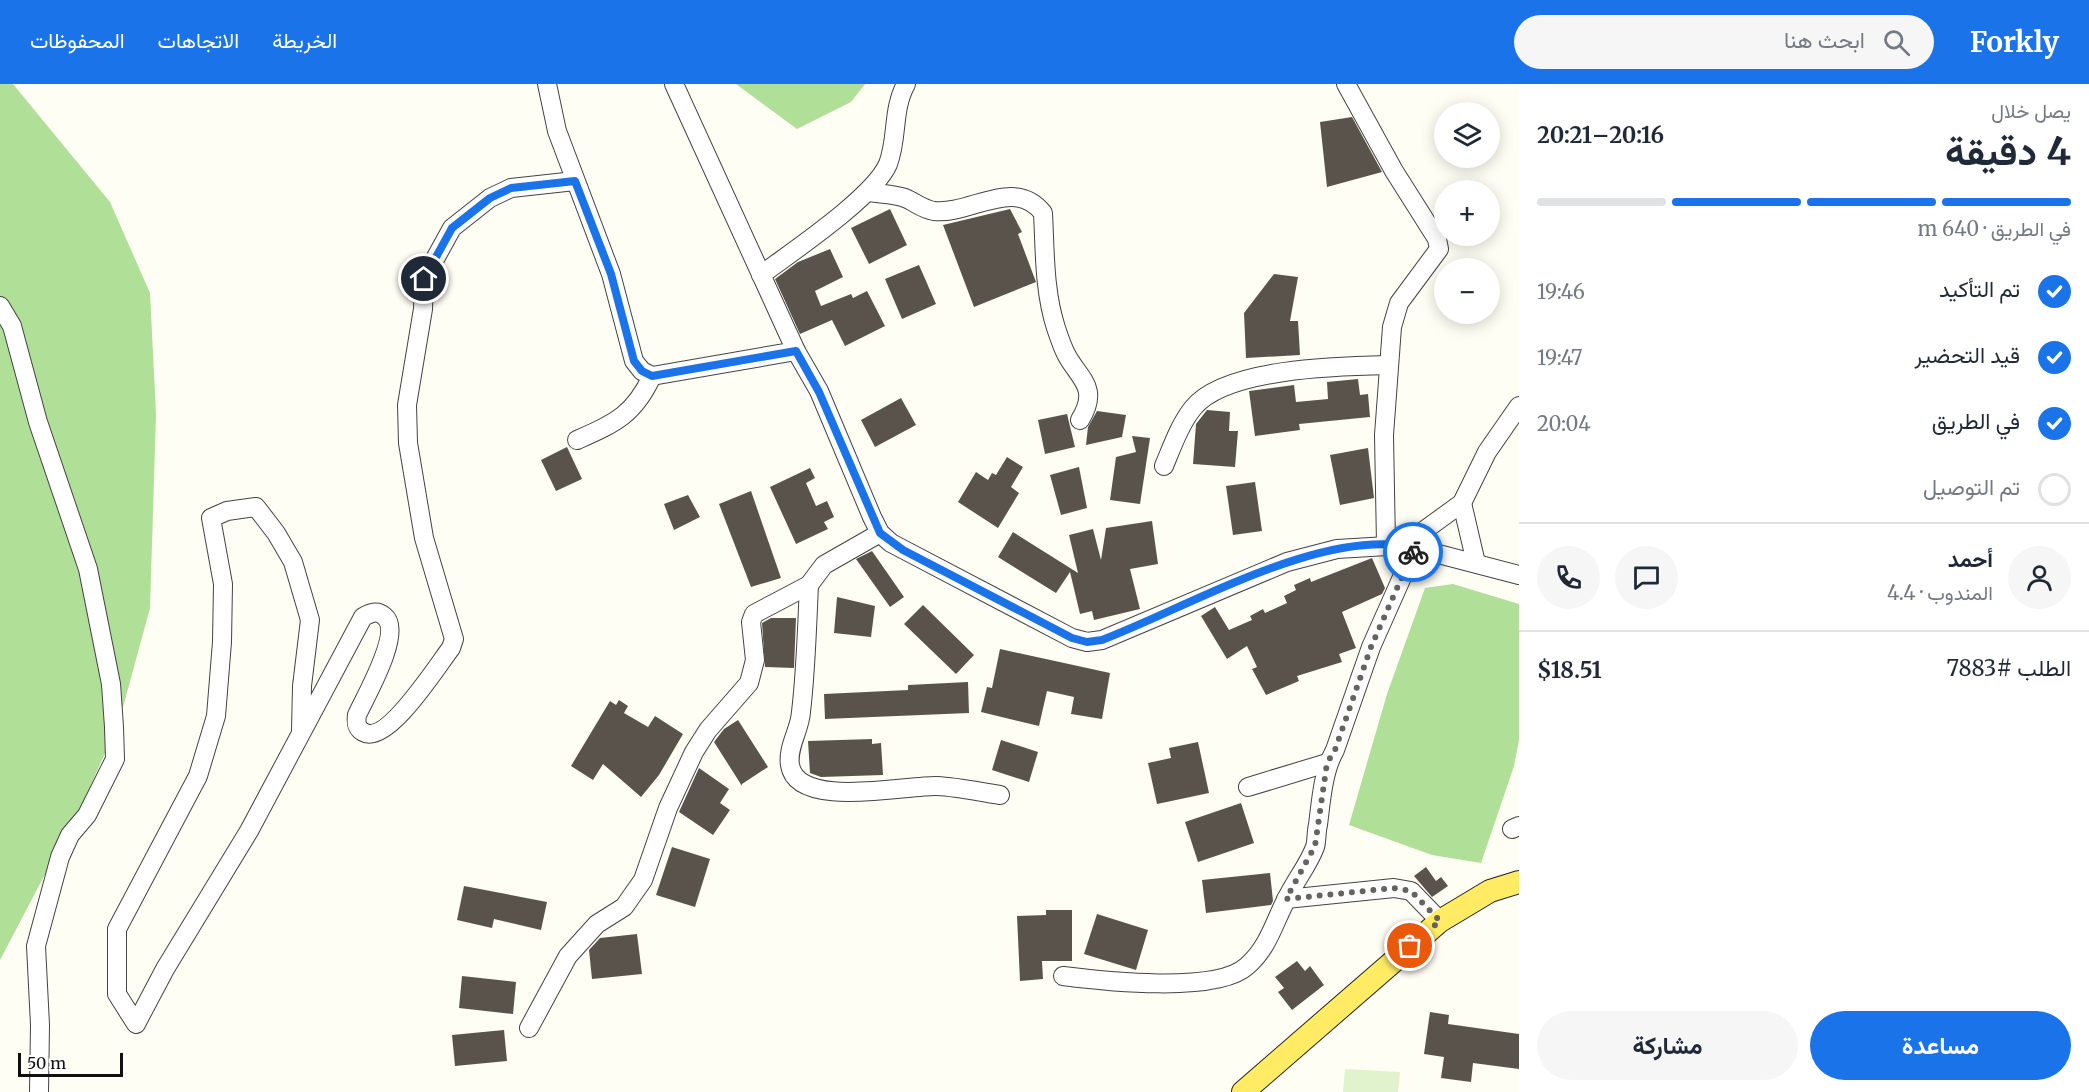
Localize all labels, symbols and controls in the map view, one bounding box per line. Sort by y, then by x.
search box [1514,15,1934,69]
text: Forkly [1970,24,2059,60]
text: ابحث هنا [1784,26,1865,54]
icon: search [1880,26,1913,59]
text: المحفوظات [30,27,125,54]
text: الاتجاهات [158,27,239,54]
text: الخريطة [272,27,337,54]
text: يصل خلال [1991,98,2071,123]
map controls [1434,102,1500,324]
button: layers [1434,102,1500,168]
text: 20:16–20:21 [1537,121,1664,149]
text: 4 دقيقة [1945,127,2071,176]
button: + [1434,180,1500,246]
text: في الطريق · 640 m [1917,216,2071,241]
pin [398,253,449,304]
button: − [1434,258,1500,324]
icon: home [407,262,440,295]
text: تم التأكيد [1939,275,2020,303]
icon: check [2038,275,2071,308]
text: 19:46 [1537,279,1585,304]
text: قيد التحضير [1915,341,2020,369]
icon: check [2038,341,2071,374]
text: 19:47 [1537,345,1582,370]
text: في الطريق [1932,407,2020,435]
icon: check [2038,407,2071,440]
text: 20:04 [1537,411,1591,436]
text: تم التوصيل [1923,473,2020,501]
courier [1383,522,1443,582]
icon: bike [1397,536,1430,569]
text: أحمد [1948,545,1993,573]
button: phone [1537,546,1600,609]
button: chat [1615,546,1678,609]
button: person [2008,546,2071,609]
text: المندوب · 4.4 [1887,580,1993,605]
text: الطلب #7883 [1947,654,2071,682]
text: $18.51 [1537,656,1602,684]
pin [1384,920,1435,971]
icon: bag [1393,929,1426,962]
button: مشاركة [1537,1011,1798,1080]
button: مساعدة [1810,1011,2071,1080]
scale bar [18,1050,123,1078]
text: 50 m [27,1053,66,1073]

